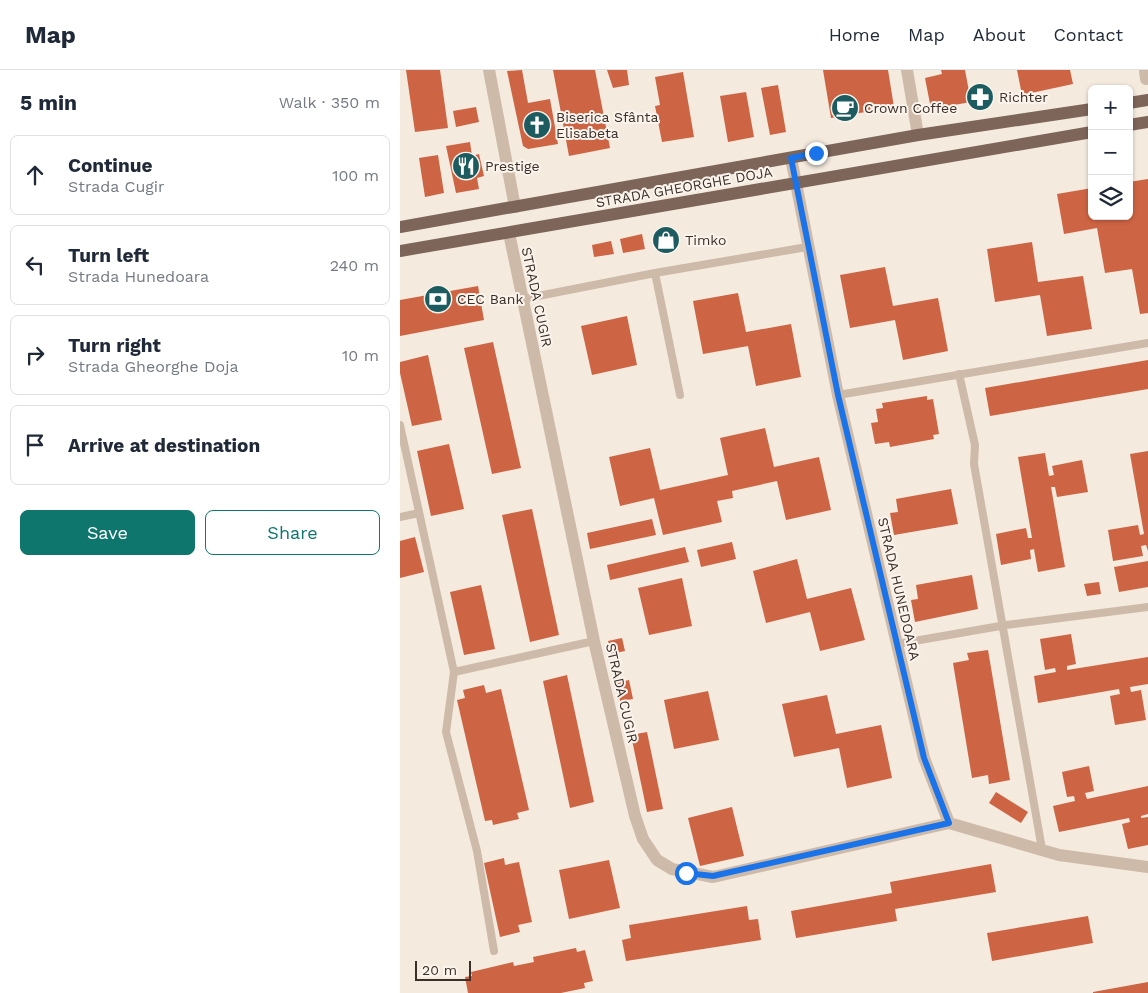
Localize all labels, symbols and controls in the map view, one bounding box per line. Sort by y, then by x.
text: Map [25,21,76,49]
text: Home [829,24,880,45]
text: Map [908,24,945,45]
text: About [973,24,1025,45]
text: Contact [1053,24,1123,45]
pharmacy icon: Richter [965,82,995,112]
map controls [1088,85,1133,220]
button: + [1088,85,1133,130]
place label: Richter [999,89,1048,105]
text: 5 min [20,90,77,115]
text: Walk · 350 m [279,93,380,112]
cafe icon: Crown Coffee [830,93,860,123]
place label: Crown Coffee [864,100,957,116]
place label: Biserica Sfânta Elisabeta [556,109,658,141]
church icon: Biserica Sfânta Elisabeta [522,110,552,140]
button: − [1088,130,1133,175]
route end [805,142,828,165]
restaurant icon: Prestige [451,151,481,181]
text: Continue [68,154,152,177]
place label: Prestige [485,158,540,174]
icon: ahead [21,161,49,189]
street label: STRADA GHEORGHE DOJA [594,164,774,210]
text: 100 m [332,166,379,185]
button: layers [1088,175,1133,220]
text: Strada Cugir [68,177,165,196]
shop icon: Timko [651,225,681,255]
place label: Timko [685,232,726,248]
text: Turn left [68,244,149,267]
street label: STRADA CUGIR [519,245,555,349]
icon: left [21,251,49,279]
text: 240 m [330,256,379,275]
text: Strada Hunedoara [68,267,209,286]
bank icon: CEC Bank [423,284,453,314]
place label: CEC Bank [457,291,523,307]
text: Turn right [68,334,161,357]
icon: right [21,341,49,369]
text: 10 m [342,346,379,365]
text: Strada Gheorghe Doja [68,357,239,376]
icon: arrive [21,431,49,459]
text: Arrive at destination [68,434,260,457]
button: Save [20,510,195,555]
button: Share [205,510,380,555]
street label: STRADA HUNEDOARA [875,516,923,662]
street label: STRADA CUGIR [603,642,641,744]
route start [675,862,698,885]
scale bar [415,958,471,981]
text: 20 m [422,962,457,978]

